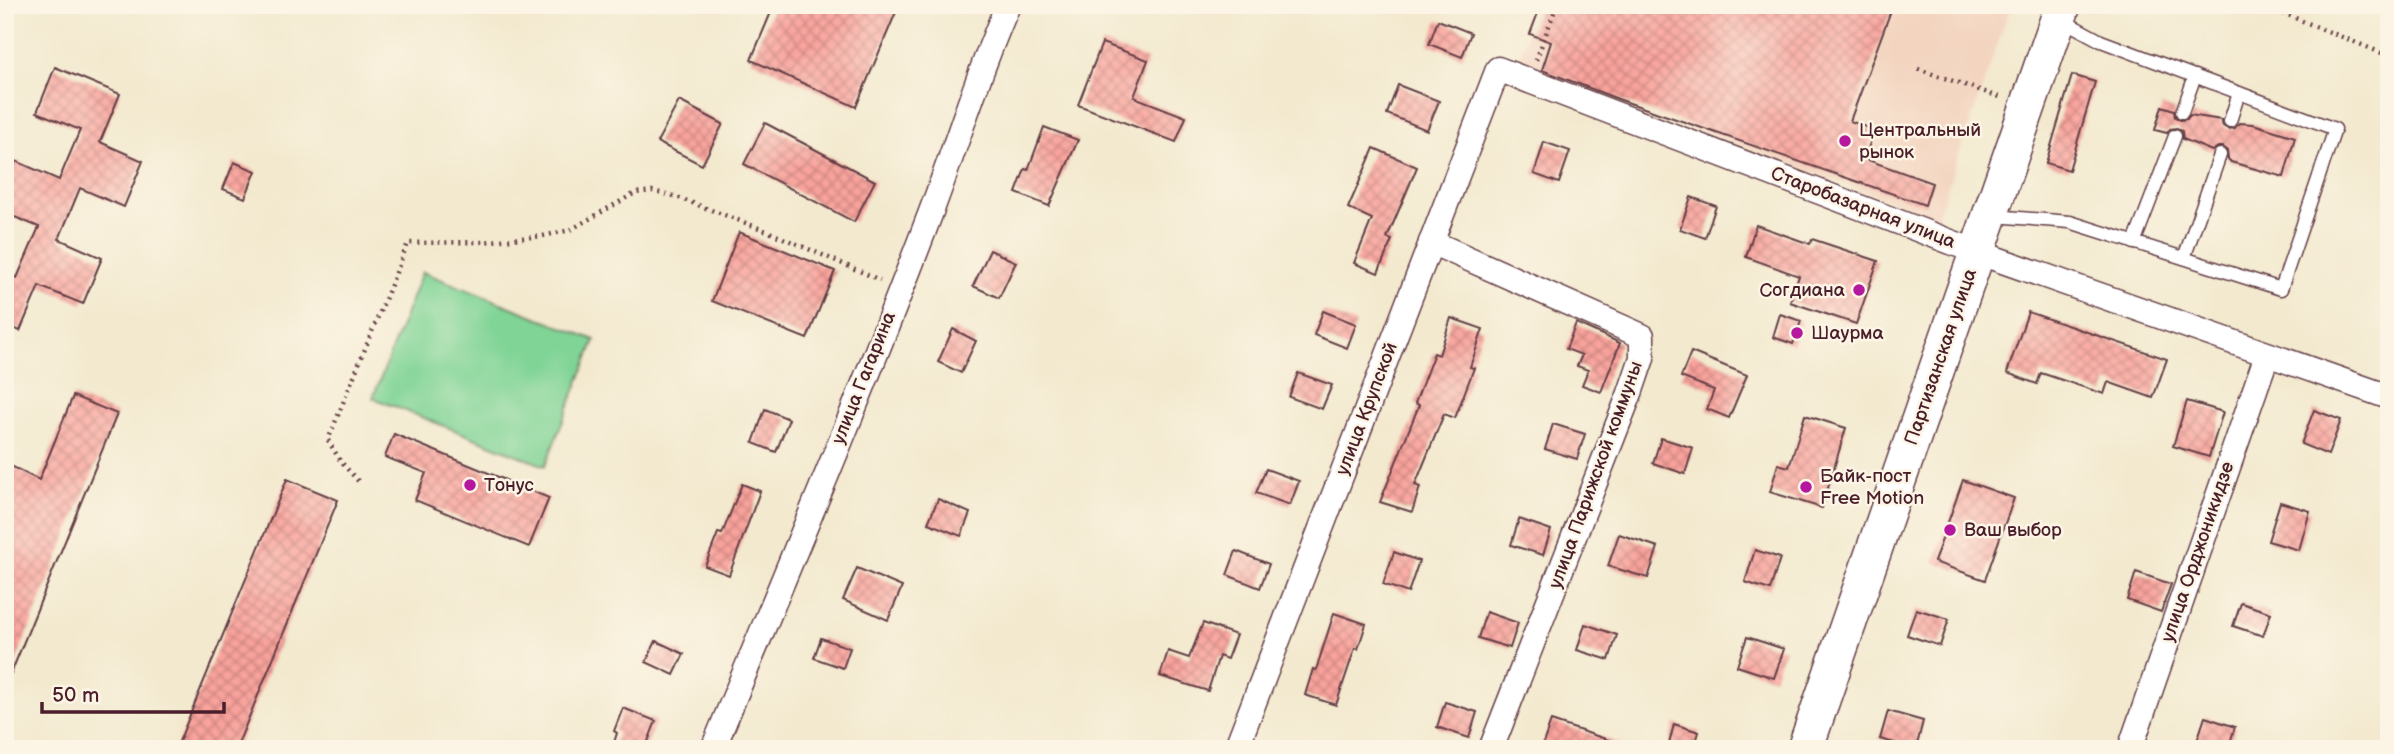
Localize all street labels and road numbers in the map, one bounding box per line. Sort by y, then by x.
street label: Старобазарная улица [1767,162,1959,254]
street label: Партизанская улица [1900,266,1982,448]
street label: улица Гагарина [827,308,901,448]
street label: улица Крупской [1331,339,1403,479]
street label: улица Парижской коммуны [1544,358,1648,592]
street label: улица Орджоникидзе [2156,458,2240,645]

